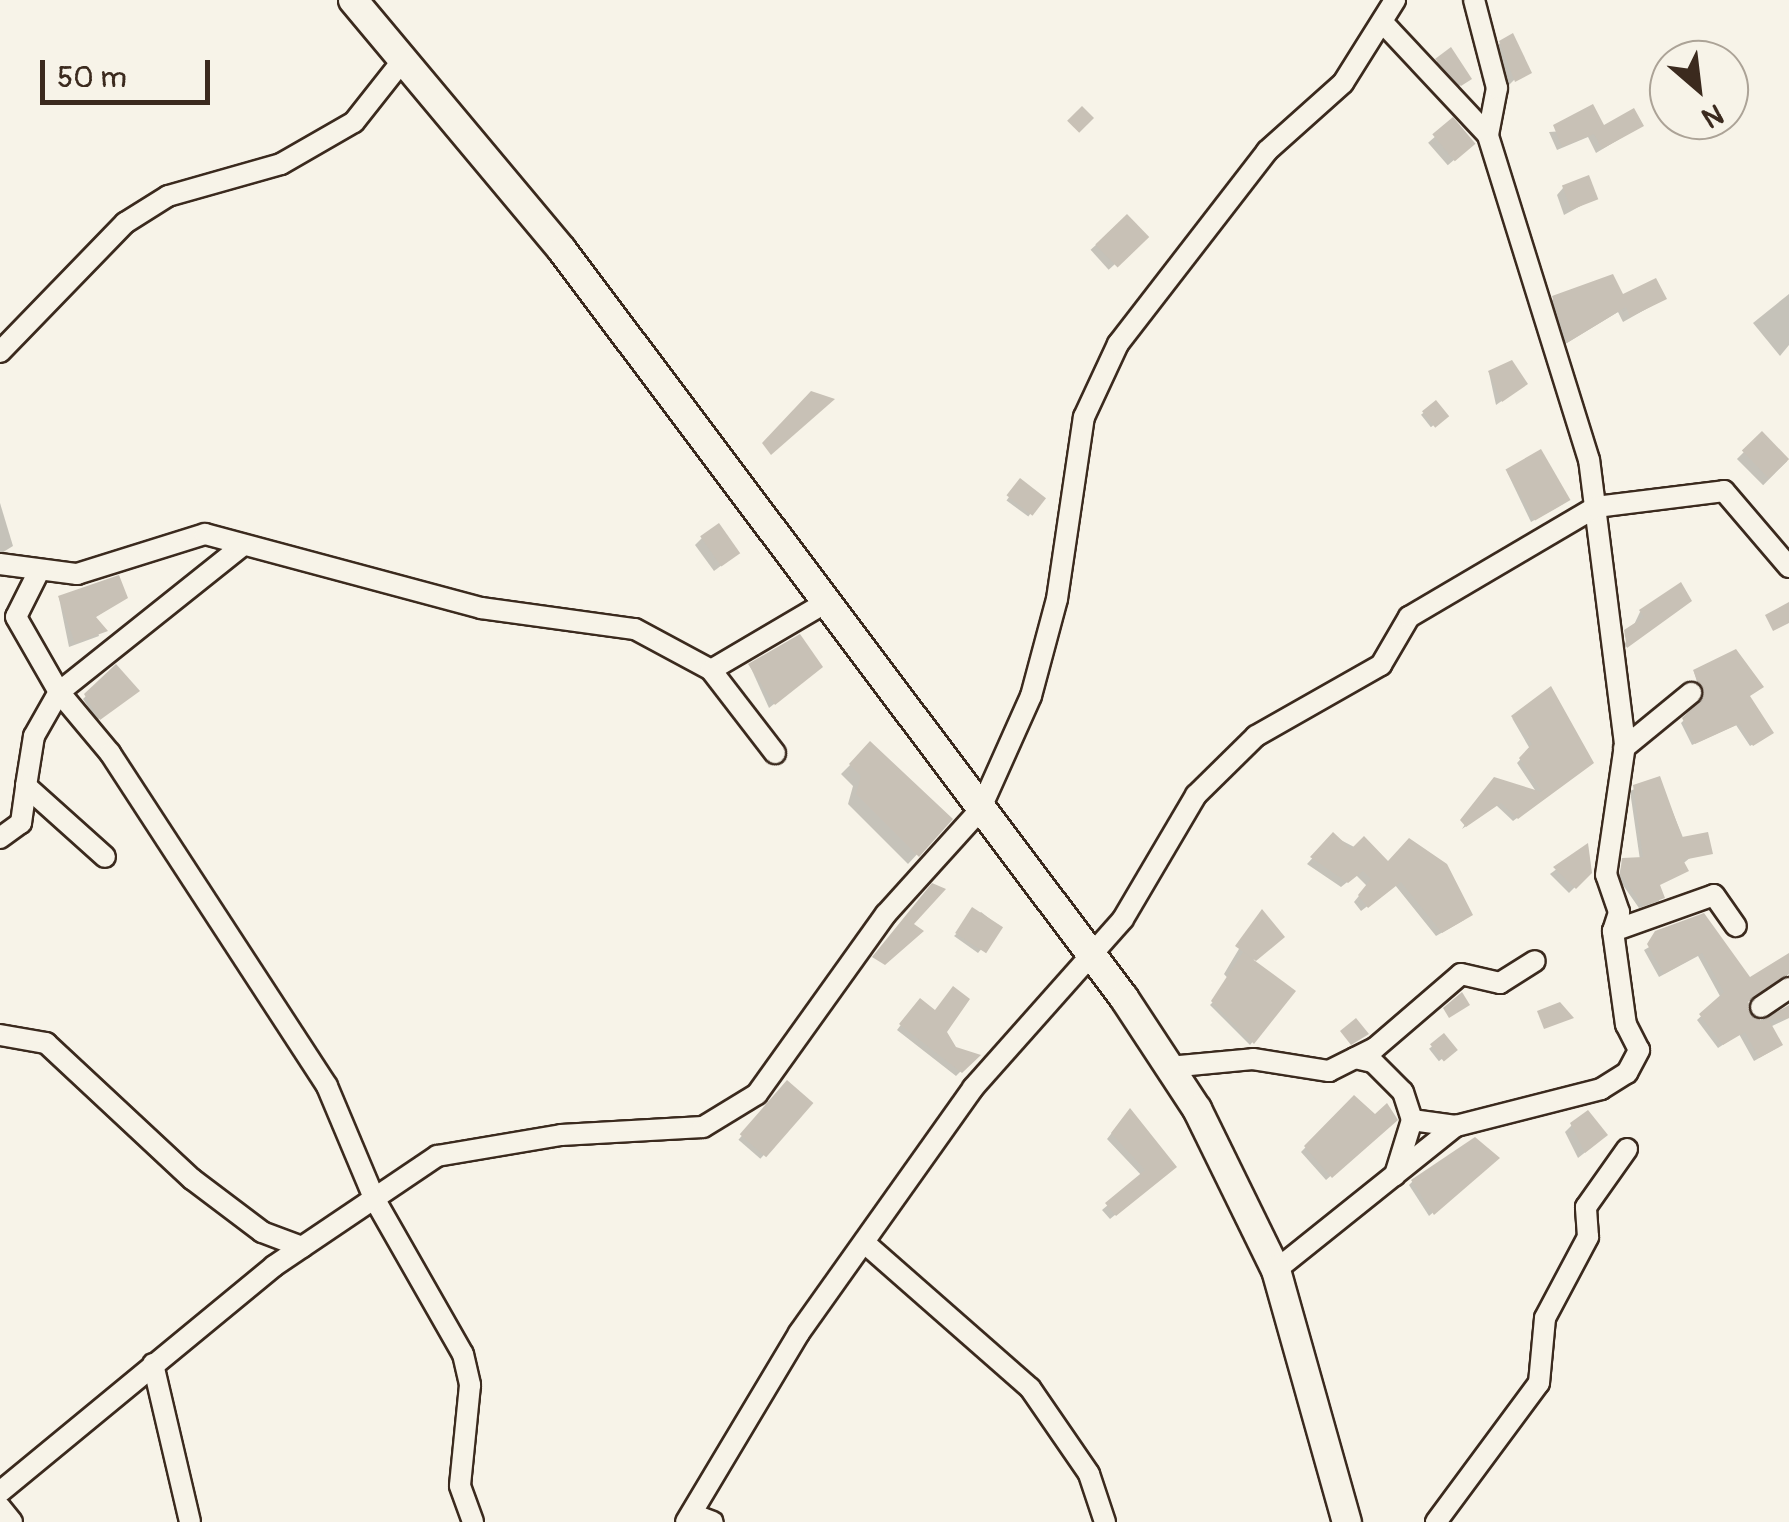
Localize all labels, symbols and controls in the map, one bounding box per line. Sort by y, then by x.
scale bar [45,40,215,102]
north arrow [1649,40,1749,140]
text: 50 m [57,59,127,96]
text: N [1696,95,1729,135]

